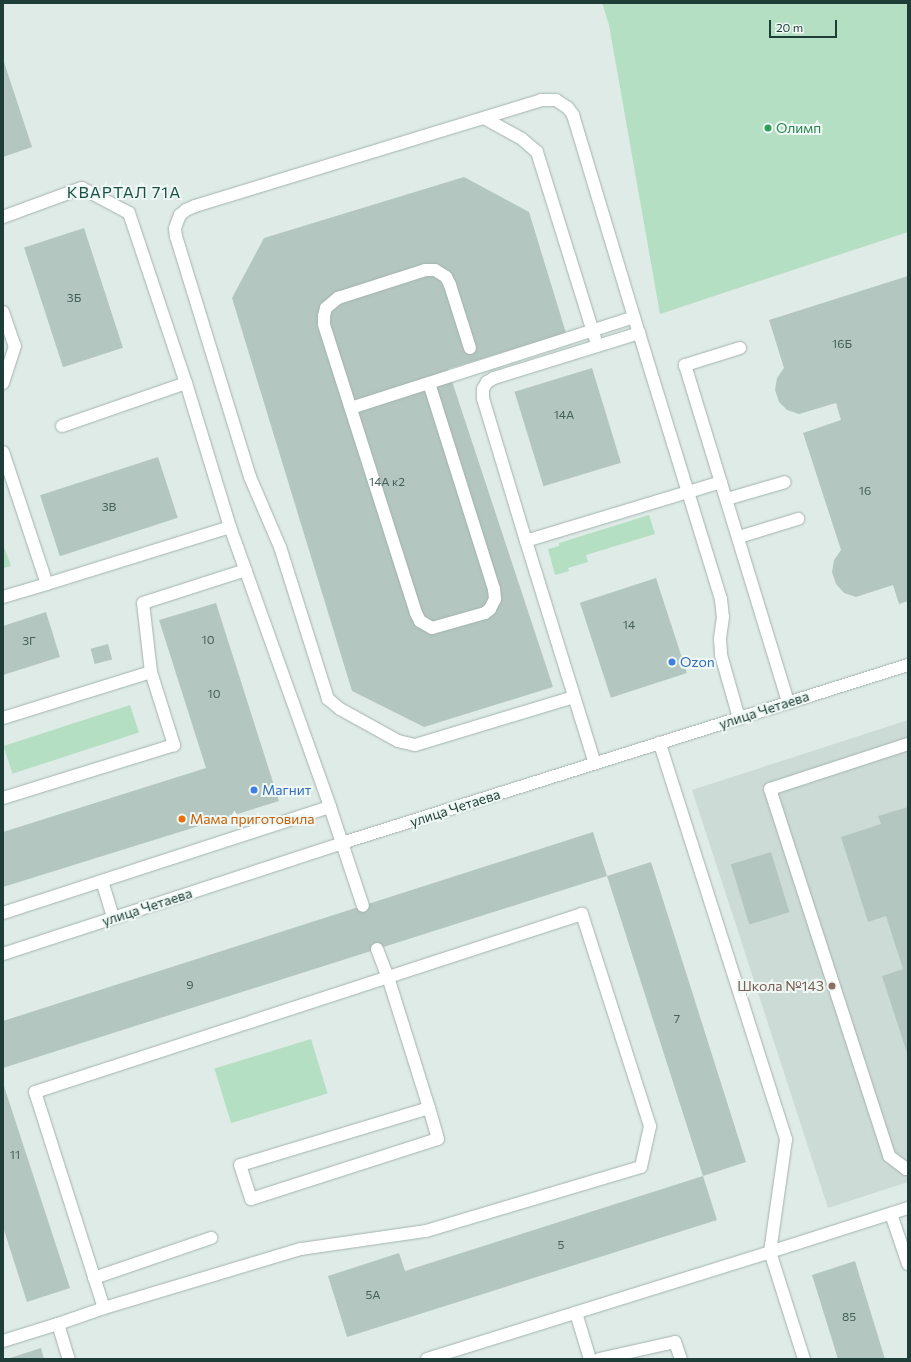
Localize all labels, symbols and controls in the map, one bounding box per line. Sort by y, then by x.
scale bar [771,12,839,38]
text: 20 m [776,20,803,34]
place label: Олимп [776,120,821,136]
marker: Олимп [763,123,773,133]
district label: КВАРТАЛ 71А [67,182,181,202]
house number: 3Б [67,291,81,305]
house number: 16Б [832,337,852,351]
house number: 14А [554,408,574,422]
house number: 14А к2 [369,475,405,489]
house number: 16 [859,484,871,498]
house number: 3В [102,500,116,514]
house number: 14 [623,618,635,632]
house number: 10 [202,633,214,647]
house number: 3Г [22,634,36,648]
place label: Ozon [680,654,715,670]
marker: Ozon [667,657,677,667]
house number: 10 [208,687,220,701]
street label: улица Четаева [717,688,811,732]
place label: Магнит [262,782,311,798]
marker: Магнит [249,785,259,795]
street label: улица Четаева [408,786,502,830]
place label: Мама приготовила [190,811,315,827]
marker: Мама приготовила [177,814,187,824]
street label: улица Четаева [100,885,194,929]
house number: 9 [186,978,194,992]
place label: Школа №143 [737,978,824,994]
marker: Школа №143 [827,981,837,991]
house number: 7 [674,1012,680,1026]
house number: 11 [10,1148,20,1162]
house number: 5 [558,1238,564,1252]
house number: 5А [366,1288,380,1302]
house number: 85 [842,1310,856,1324]

